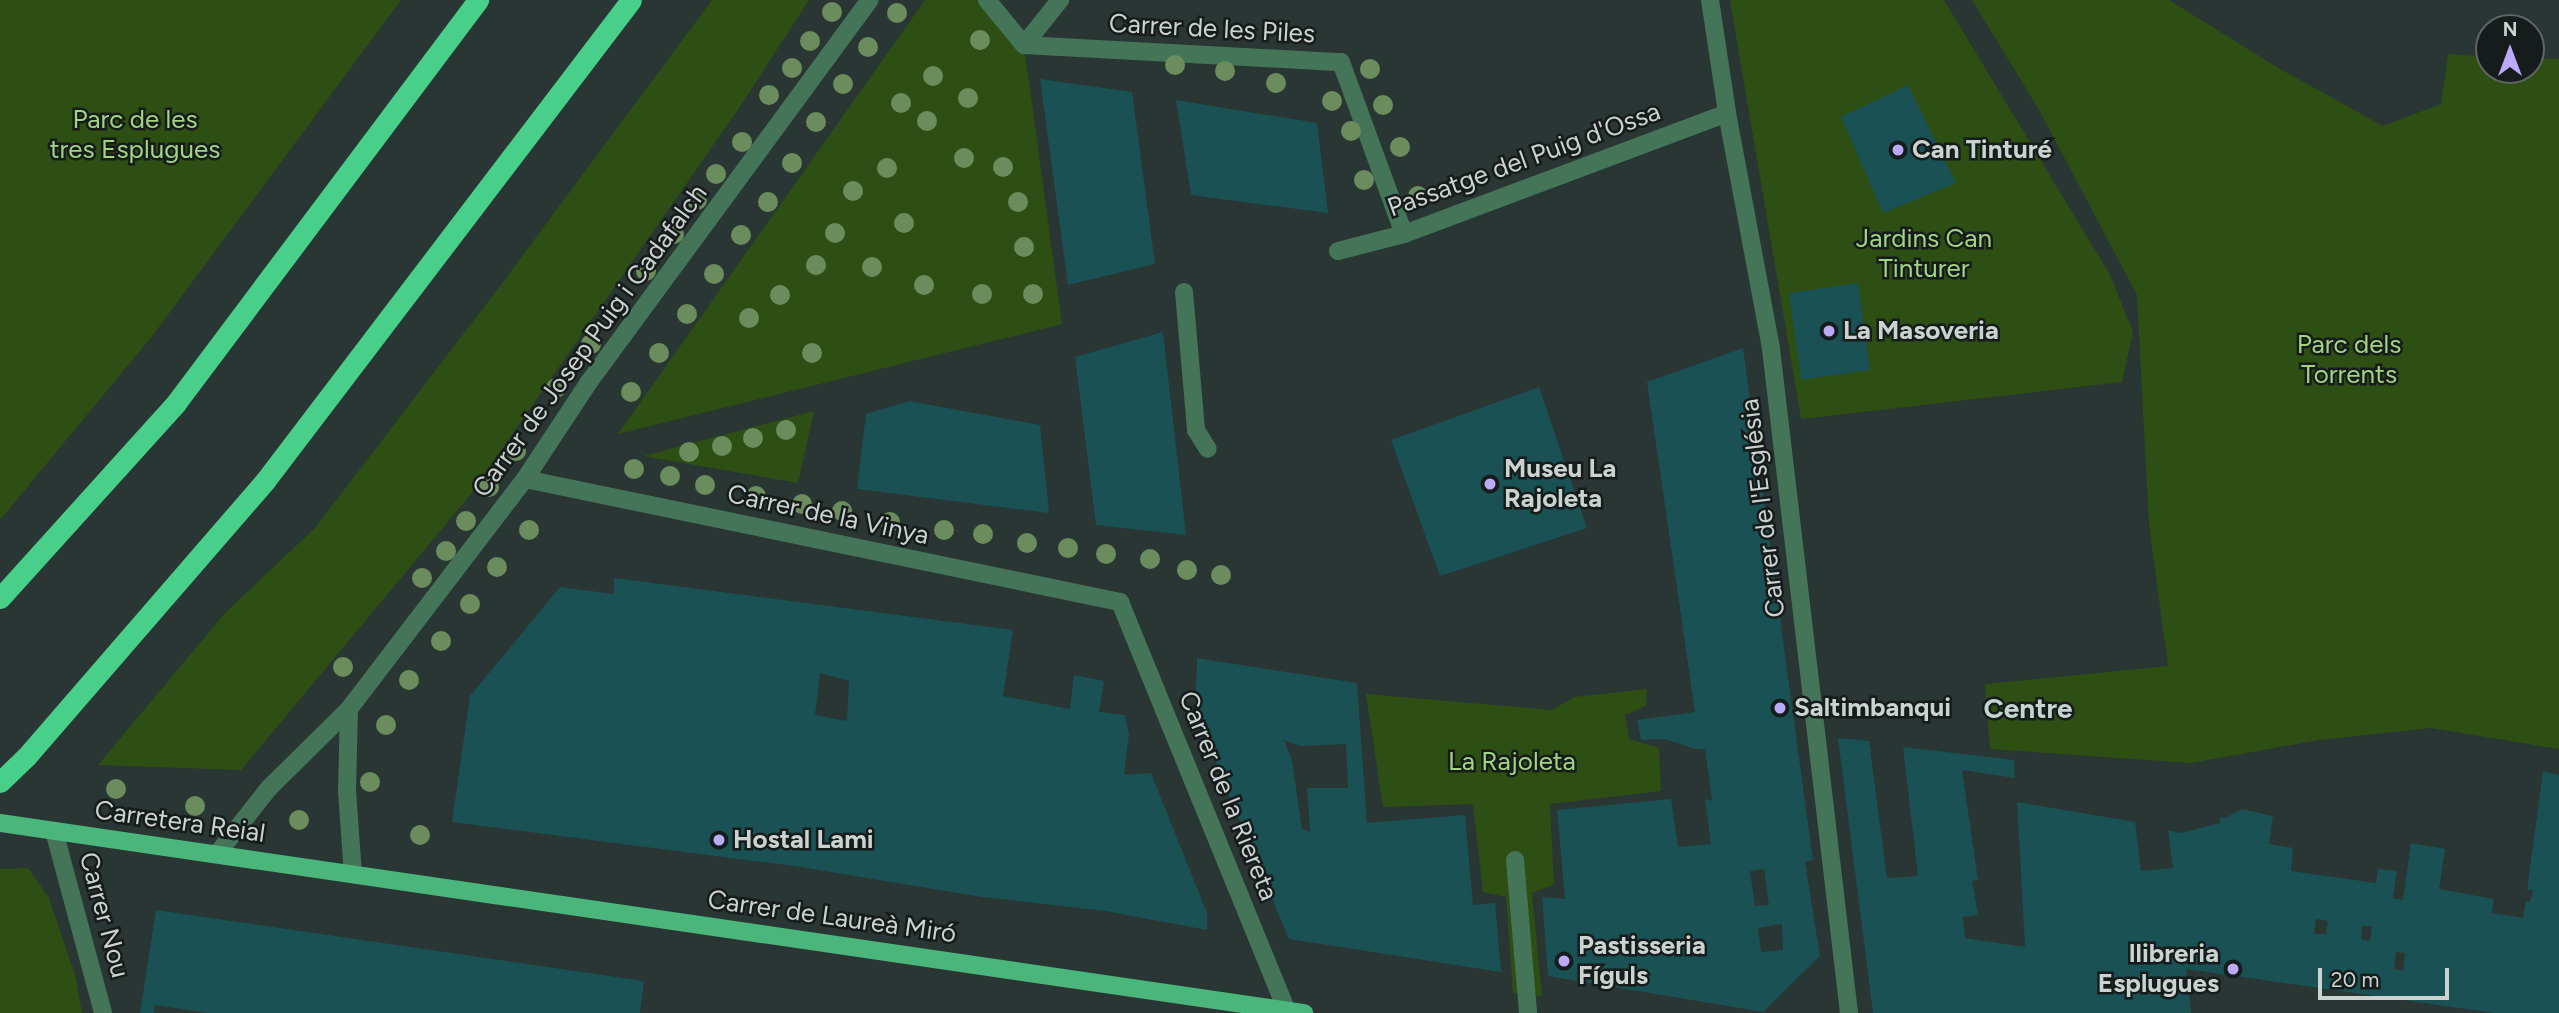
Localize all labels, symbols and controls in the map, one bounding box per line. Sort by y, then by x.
street label: Carrer de les Piles [1108,8,1316,50]
north arrow [2475,14,2545,84]
text: N [2503,18,2517,41]
street label: Passatge del Puig d'Ossa [1383,96,1665,224]
park label: Parc de les tres Esplugues [50,104,220,166]
place label: Can Tinturé [1912,134,2052,166]
marker: Can Tinturé [1890,142,1906,158]
street label: Carrer de Josep Puig i Cadafalch [466,179,714,503]
park label: Jardins Can Tinturer [1856,223,1992,284]
place label: La Masoveria [1843,315,1999,347]
marker: La Masoveria [1821,323,1837,339]
park label: Parc dels Torrents [2297,329,2401,390]
street label: Carrer de l'Església [1734,397,1792,619]
place label: Museu La Rajoleta [1504,453,1616,514]
marker: Museu La Rajoleta [1482,476,1498,492]
street label: Carrer de la Vinya [724,478,932,552]
street label: Carrer de la Riereta [1172,687,1284,905]
district label: Centre [1983,691,2073,725]
place label: Saltimbanqui [1794,692,1951,724]
marker: Saltimbanqui [1772,700,1788,716]
park label: La Rajoleta [1448,746,1576,778]
street label: Carretera Reial [93,795,267,849]
place label: Hostal Lami [733,824,874,856]
marker: Hostal Lami [711,832,727,848]
street label: Carrer Nou [72,849,136,981]
street label: Carrer de Laureà Miró [706,884,958,950]
place label: Pastisseria Fíguls [1578,930,1706,992]
place label: llibreria Esplugues [2098,938,2219,1000]
marker: Pastisseria Fíguls [1556,953,1572,969]
scale bar [2321,954,2452,998]
marker: llibreria Esplugues [2225,961,2241,977]
text: 20 m [2331,967,2379,992]

